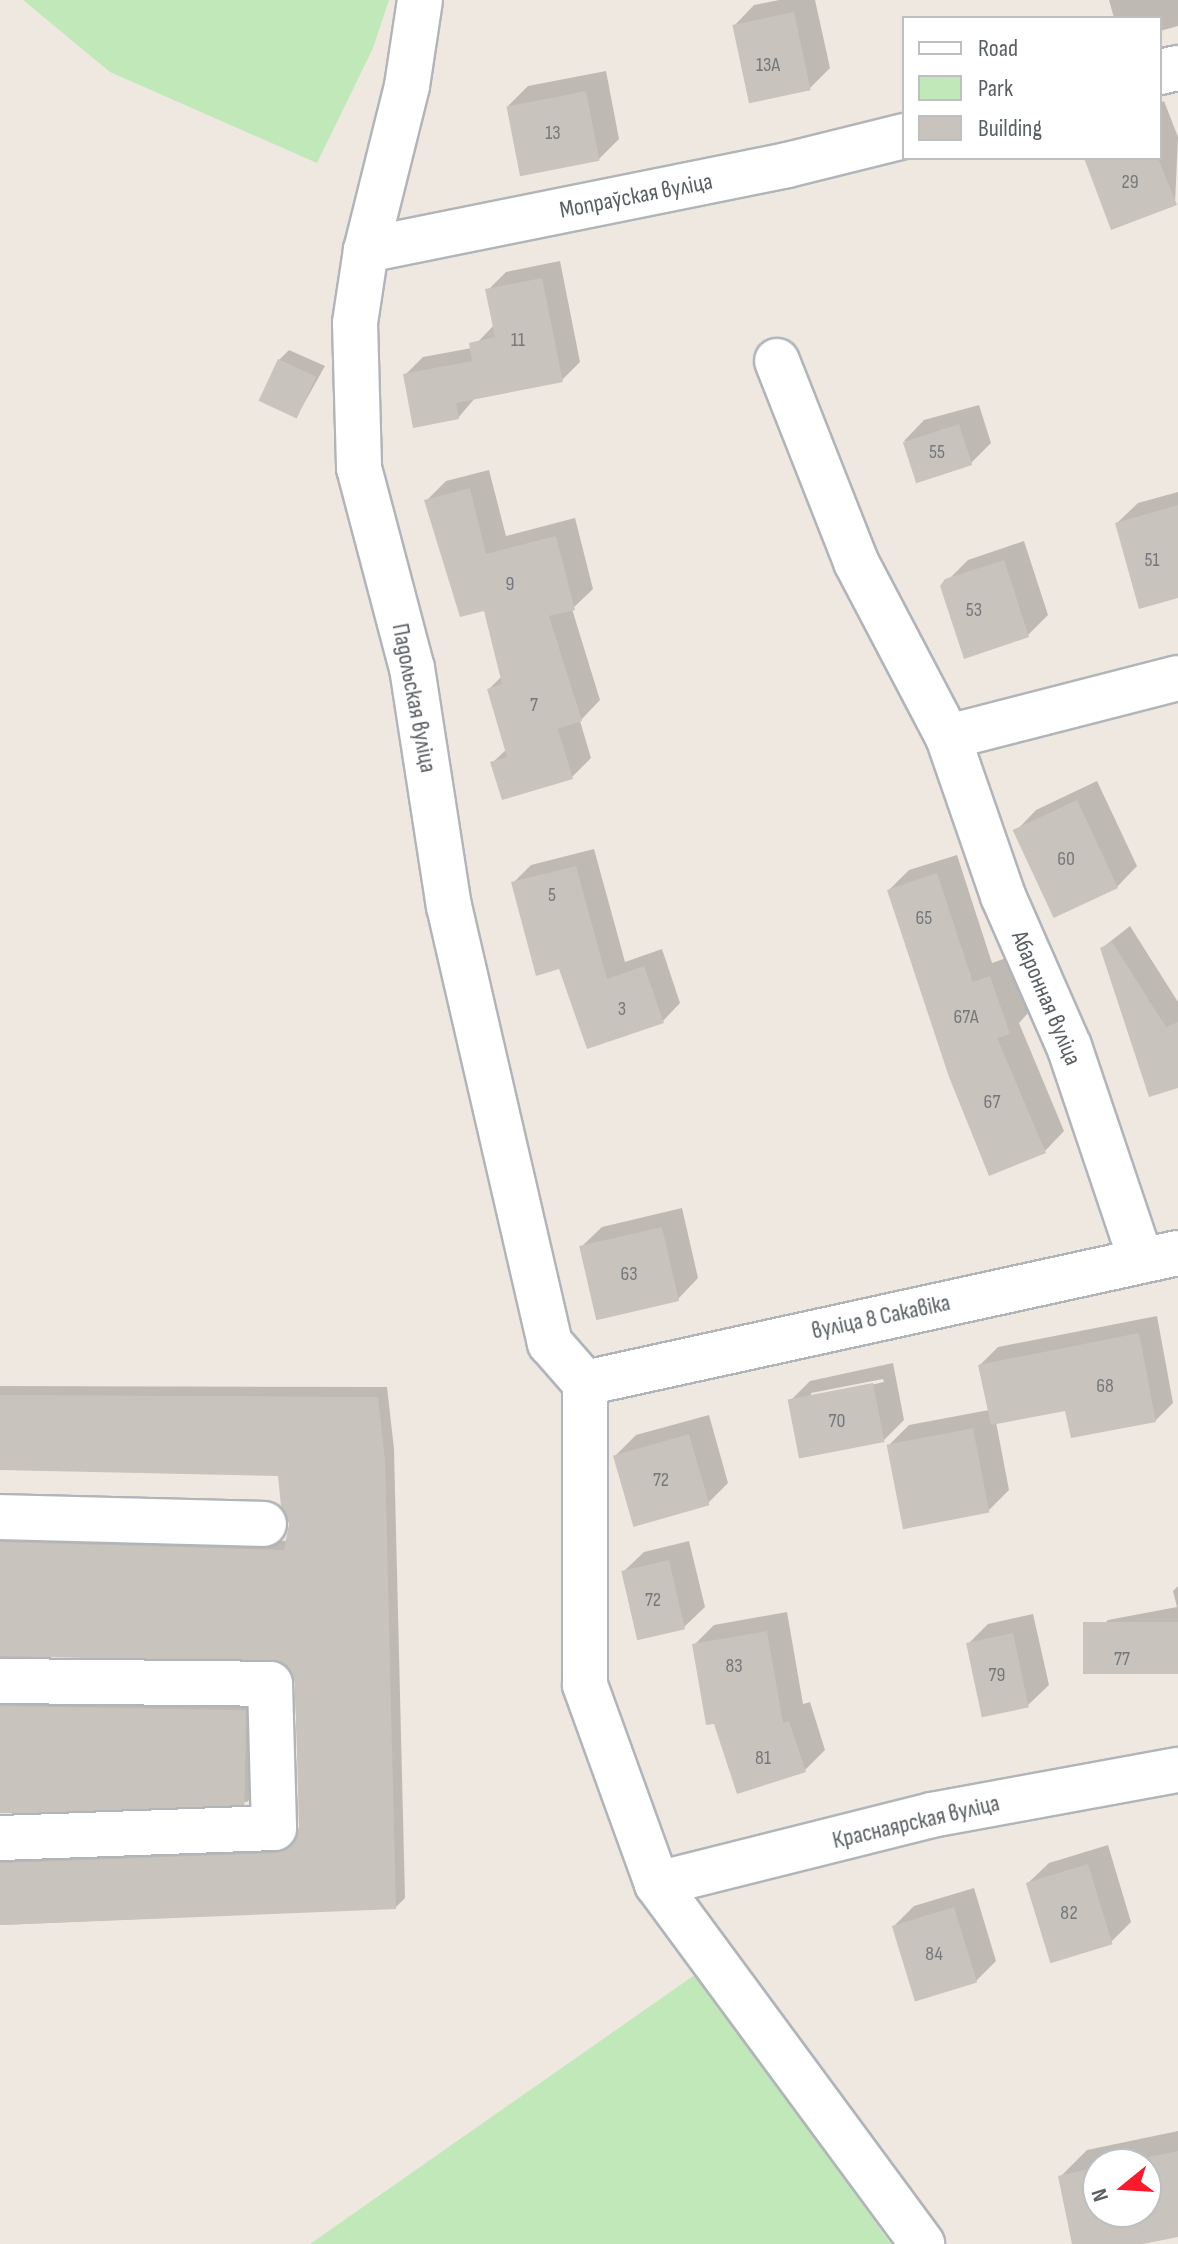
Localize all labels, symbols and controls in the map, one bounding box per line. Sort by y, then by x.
legend [902,16,1162,160]
text: Road [978,34,1018,63]
house number: 13А [756,53,780,77]
text: Park [978,74,1013,103]
text: Building [978,114,1042,143]
house number: 13 [545,121,561,145]
street label: Мопраўская вуліца [557,167,715,225]
house number: 29 [1121,170,1139,194]
house number: 11 [511,328,525,352]
house number: 55 [929,440,945,464]
house number: 51 [1144,548,1160,572]
house number: 9 [506,572,514,596]
house number: 53 [966,598,982,622]
street label: Падольская вуліца [385,621,443,775]
house number: 7 [530,693,538,717]
house number: 60 [1057,847,1075,871]
house number: 5 [548,883,556,907]
house number: 65 [916,906,932,930]
street label: Абаронная вуліца [1005,927,1087,1069]
house number: 3 [618,997,626,1021]
house number: 67А [954,1005,978,1029]
house number: 67 [984,1090,1000,1114]
house number: 63 [620,1262,638,1286]
street label: вуліца 8 Сакавіка [809,1288,953,1346]
house number: 68 [1096,1374,1114,1398]
house number: 70 [829,1409,845,1433]
house number: 72 [653,1468,669,1492]
house number: 72 [645,1588,661,1612]
house number: 77 [1114,1647,1130,1671]
house number: 83 [725,1654,743,1678]
house number: 79 [989,1663,1005,1687]
house number: 81 [755,1746,771,1770]
street label: Краснаярская вуліца [830,1789,1002,1855]
house number: 82 [1060,1901,1078,1925]
house number: 84 [925,1942,943,1966]
north arrow [1082,2148,1162,2228]
text: N [1086,2185,1115,2205]

